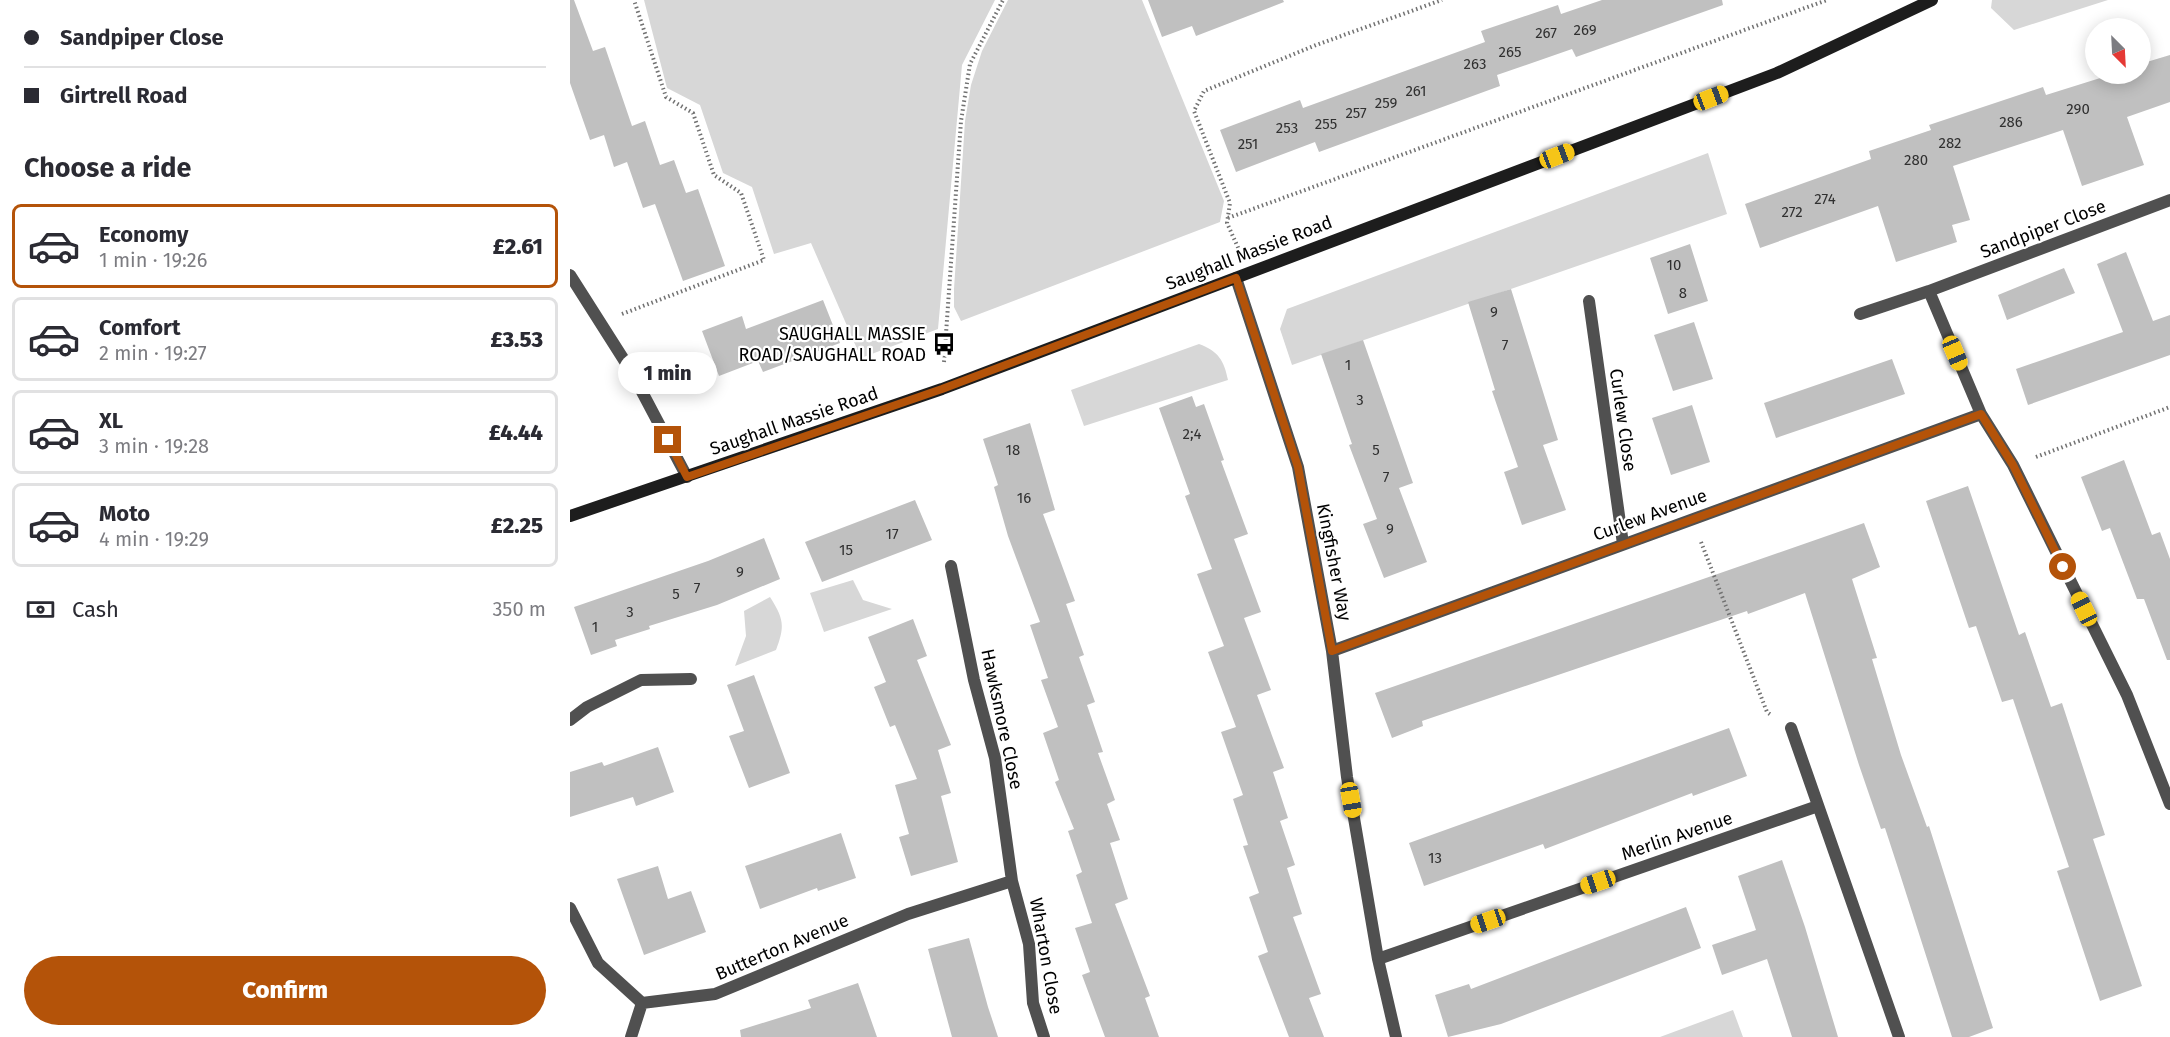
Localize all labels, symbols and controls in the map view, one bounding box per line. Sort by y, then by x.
north arrow [2085,18,2151,84]
map controls [2085,18,2151,84]
house number: 269 [1573,21,1597,39]
text: Sandpiper Close [60,24,224,51]
house number: 267 [1535,24,1557,42]
house number: 265 [1499,43,1521,61]
house number: 263 [1464,55,1486,73]
text: Girtrell Road [60,82,187,109]
house number: 261 [1405,82,1427,100]
car [1691,83,1731,113]
house number: 259 [1375,94,1397,112]
house number: 290 [2066,100,2090,118]
house number: 257 [1345,104,1367,122]
house number: 286 [1999,113,2023,131]
house number: 255 [1315,115,1337,133]
house number: 253 [1276,119,1298,137]
house number: 282 [1939,134,1961,152]
house number: 251 [1238,135,1258,153]
car [1537,141,1577,171]
house number: 280 [1904,151,1928,169]
text: Choose a ride [24,152,191,184]
house number: 274 [1814,190,1836,208]
street label: Sandpiper Close [1977,195,2109,263]
house number: 272 [1781,203,1803,221]
street label: Saughall Massie Road [1163,211,1335,295]
icon: car [27,219,81,273]
text: Economy [99,221,188,248]
text: £2.61 [493,233,543,260]
text: 1 min · 19:26 [99,248,207,272]
house number: 10 [1667,256,1681,274]
house number: 8 [1679,284,1687,302]
house number: 9 [1490,303,1498,321]
icon: car [27,312,81,366]
text: Comfort [99,314,180,341]
place label: SAUGHALL MASSIE ROAD/SAUGHALL ROAD [738,323,926,366]
text: £3.53 [491,326,543,353]
bus stop icon: SAUGHALL MASSIE ROAD/SAUGHALL ROAD [931,331,957,357]
car [1940,333,1970,373]
house number: 7 [1502,336,1509,354]
text: 2 min · 19:27 [99,341,207,365]
callout: 1 min [618,353,718,395]
house number: 1 [1345,356,1351,374]
text: 1 min [644,361,691,385]
street label: Curlew Close [1605,367,1641,473]
street label: Saughall Massie Road [707,382,881,460]
house number: 3 [1356,391,1364,409]
icon: car [27,405,81,459]
text: XL [99,407,123,434]
text: £4.44 [489,419,543,446]
house number: 2;4 [1183,425,1201,443]
route end [654,426,681,453]
text: 3 min · 19:28 [99,434,209,458]
house number: 18 [1006,441,1020,459]
house number: 5 [1372,441,1380,459]
house number: 7 [1383,468,1390,486]
street label: Curlew Avenue [1590,484,1710,546]
house number: 16 [1017,489,1031,507]
icon: car [27,498,81,552]
text: Moto [99,500,150,527]
street label: Kingfisher Way [1312,501,1356,623]
text: £2.25 [491,512,543,539]
house number: 9 [1386,520,1394,538]
house number: 17 [885,525,899,543]
text: 4 min · 19:29 [99,527,209,551]
house number: 15 [839,541,853,559]
route start [2049,553,2076,580]
house number: 9 [736,563,744,581]
house number: 7 [694,579,701,597]
house number: 5 [672,585,680,603]
car [2068,589,2100,629]
icon: cash [24,593,57,626]
text: Cash [72,596,119,623]
text: 350 m [492,597,546,621]
house number: 3 [626,603,634,621]
house number: 1 [592,618,598,636]
street label: Hawksmore Close [976,647,1028,791]
car [1339,781,1363,819]
street label: Merlin Avenue [1618,807,1736,865]
house number: 13 [1428,849,1442,867]
car [1578,868,1618,896]
street label: Wharton Close [1025,896,1067,1016]
car [1468,907,1508,935]
street label: Butterton Avenue [712,909,852,985]
button: Confirm [24,956,546,1025]

